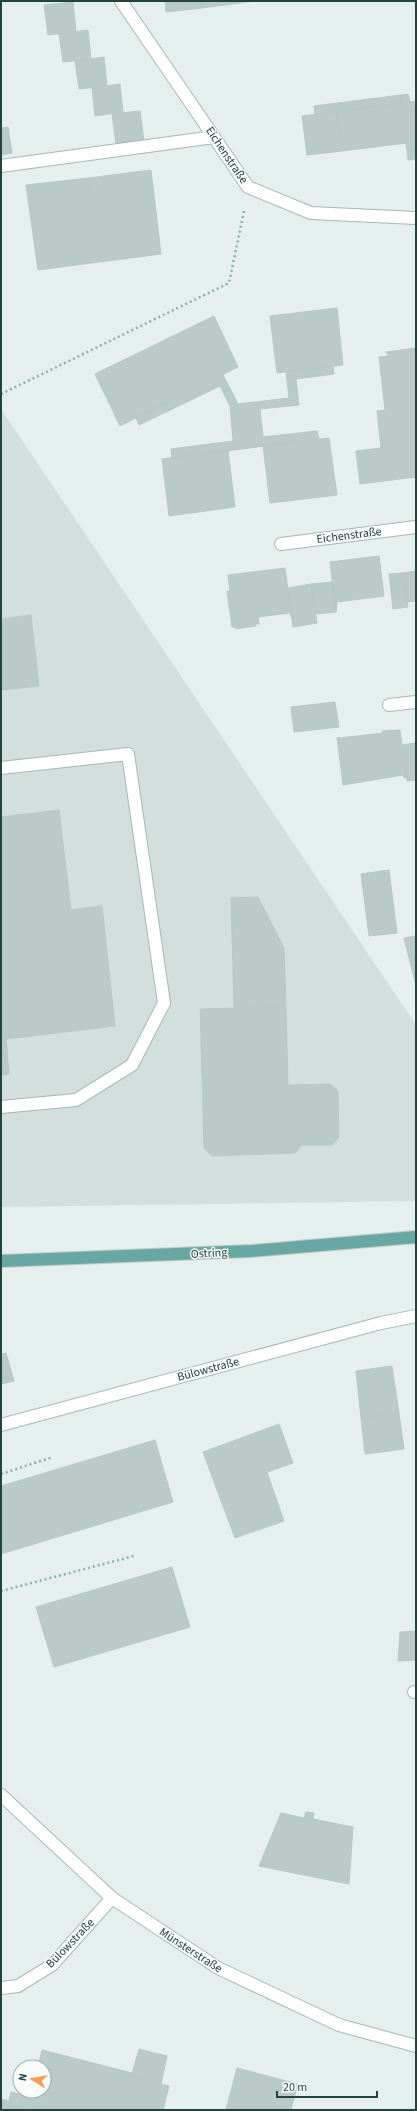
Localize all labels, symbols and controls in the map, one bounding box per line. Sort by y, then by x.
street label: Eichenstraße [201,123,252,187]
street label: Eichenstraße [316,523,383,548]
street label: Ostring [190,1244,228,1263]
street label: Bülowstraße [175,1353,241,1386]
street label: Bülowstraße [42,1915,99,1972]
street label: Münsterstraße [156,1924,226,1977]
north arrow [12,2059,52,2099]
text: N [15,2072,31,2082]
scale bar [277,2073,377,2099]
text: 20 m [283,2079,307,2096]

